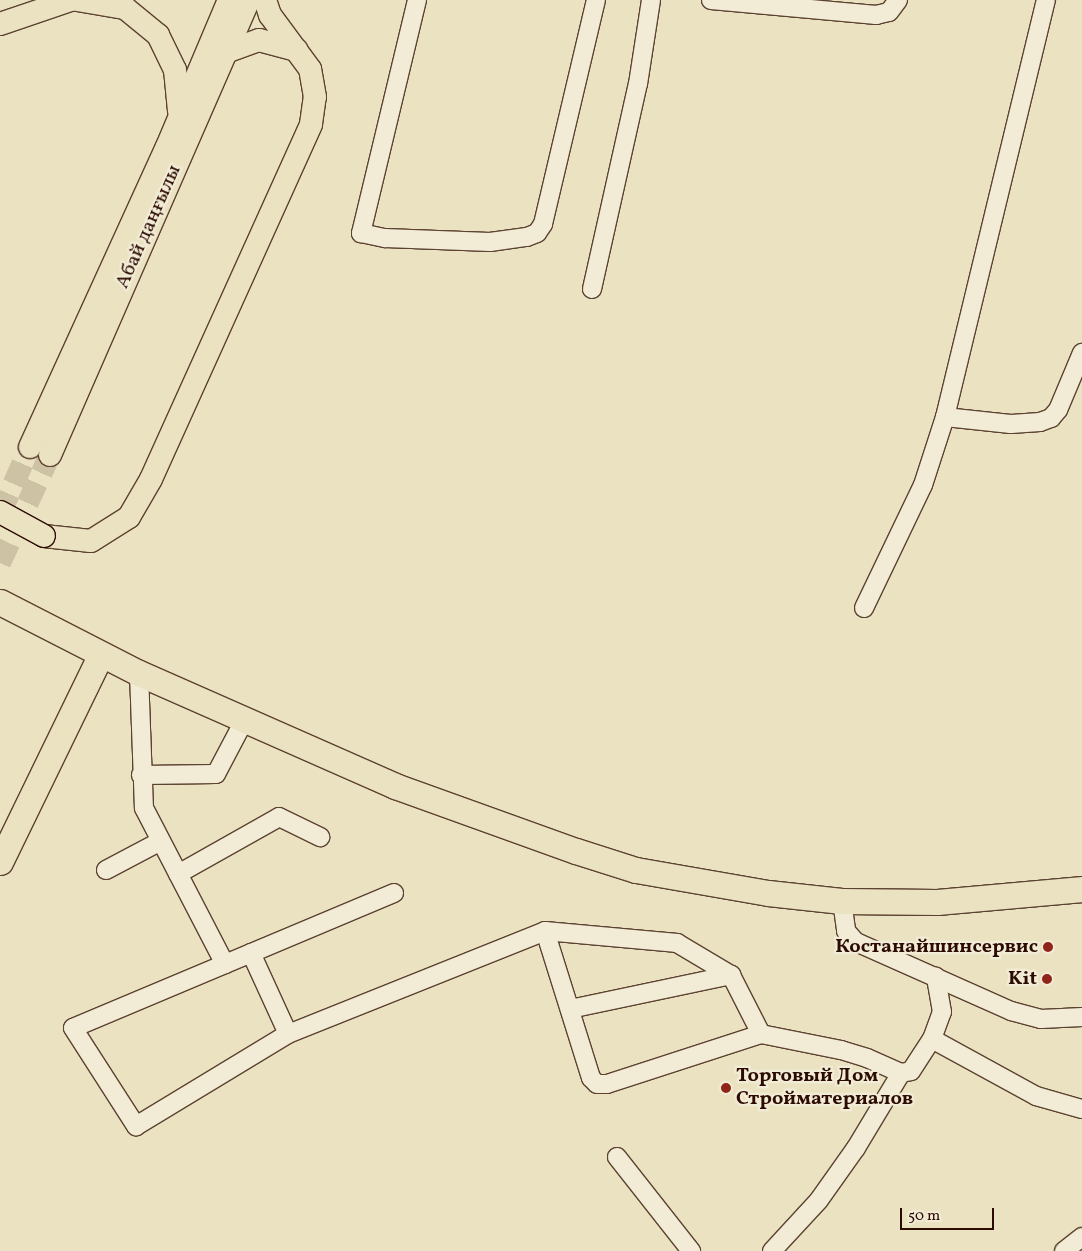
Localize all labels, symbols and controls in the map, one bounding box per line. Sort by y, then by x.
street label: Абай даңғылы [111,161,187,293]
place label: Костанайшинсервис [835,935,1038,959]
marker: Костанайшинсервис [1042,941,1054,953]
place label: Kit [1008,967,1037,991]
marker: Kit [1041,973,1053,985]
place label: Торговый Дом Стройматериалов [736,1064,913,1111]
marker: Торговый Дом Стройматериалов [720,1082,732,1094]
scale bar [902,1198,996,1230]
text: 50 m [908,1206,940,1227]

